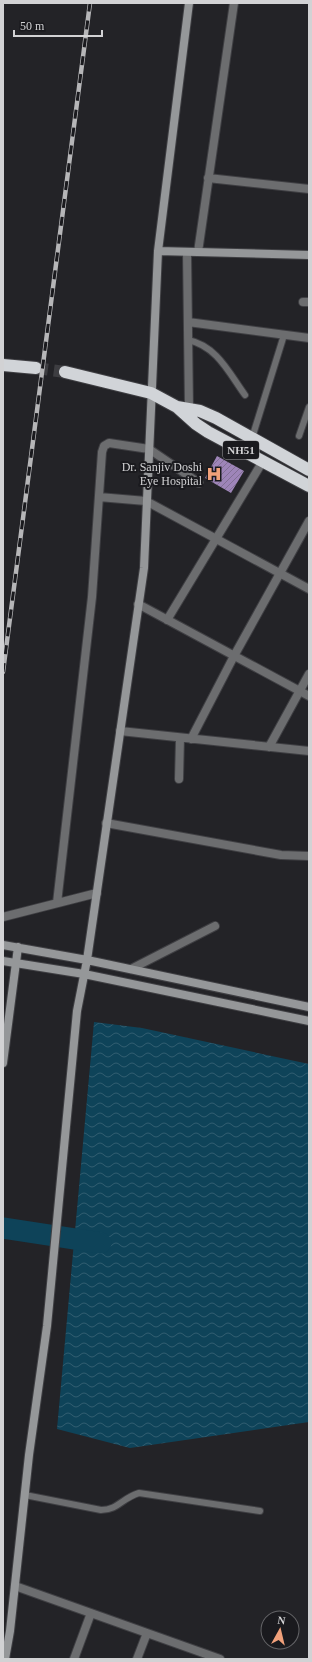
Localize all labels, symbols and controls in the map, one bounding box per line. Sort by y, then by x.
scale bar [14,12,102,38]
text: 50 m [20,19,45,33]
road number: NH51 [223,441,259,459]
place label: Dr. Sanjiv Doshi Eye Hospital [122,460,203,488]
hospital icon: Dr. Sanjiv Doshi Eye Hospital [205,465,223,483]
north arrow [260,1610,300,1650]
text: N [277,1614,286,1627]

